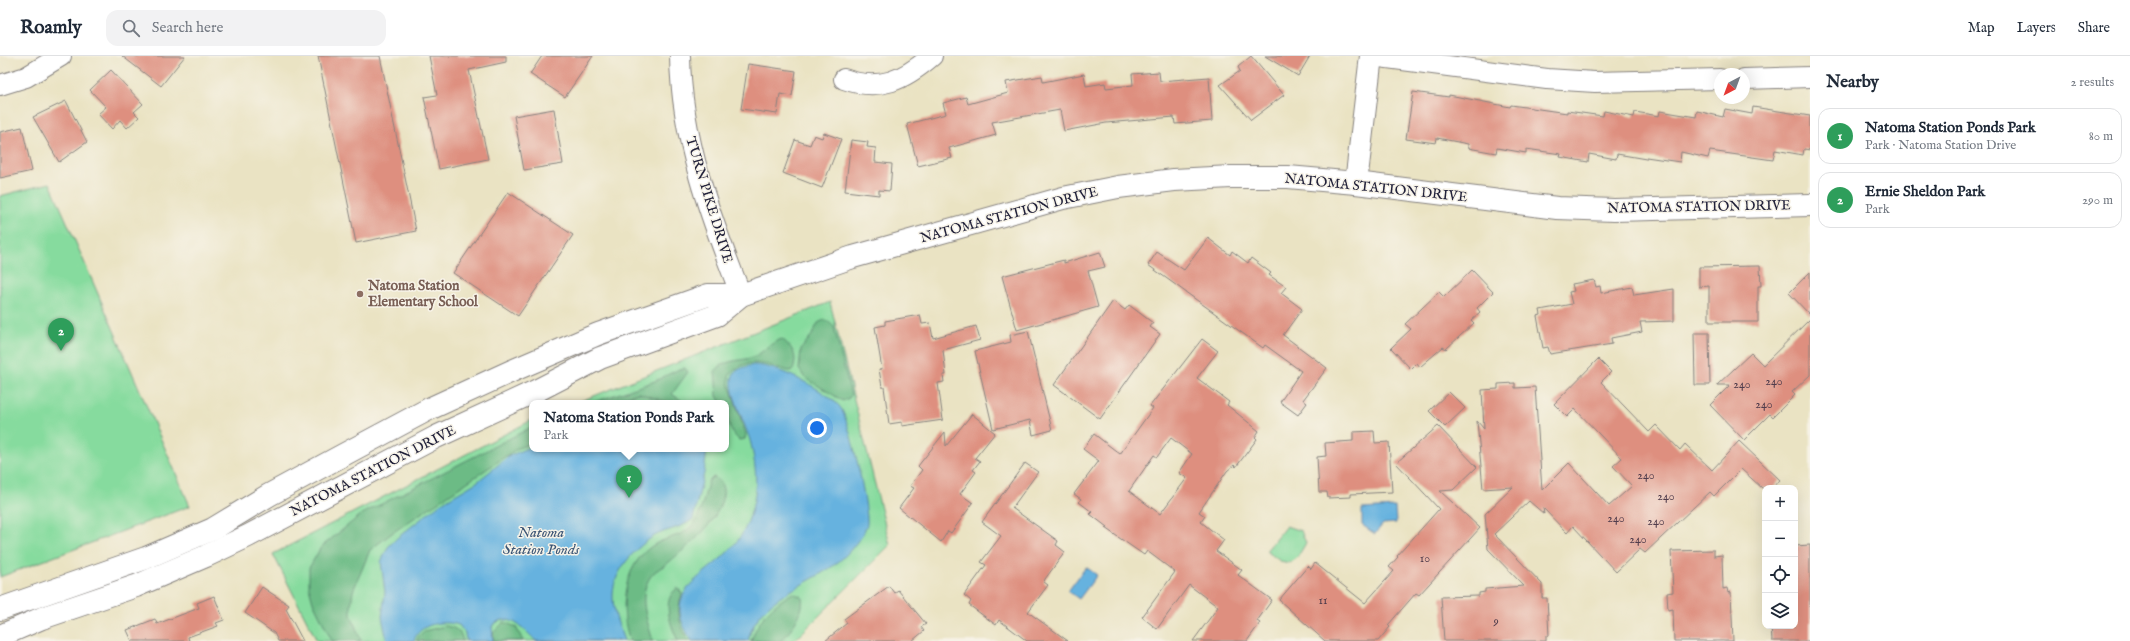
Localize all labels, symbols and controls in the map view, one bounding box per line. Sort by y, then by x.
search box [106,10,386,46]
text: Roamly [20,16,82,40]
icon: search [120,17,142,39]
text: Search here [152,18,223,37]
text: Map [1968,19,1995,37]
text: Layers [2017,19,2056,37]
text: Share [2078,19,2110,37]
north arrow [1714,68,1750,104]
text: Nearby [1826,72,1879,93]
text: 2 results [2070,74,2114,91]
text: Natoma Station Ponds Park [1865,118,2036,137]
text: 1 [1838,128,1842,145]
text: 80 m [2089,128,2113,145]
street label: TURN PIKE DRIVE [681,135,737,266]
text: Park · Natoma Station Drive [1865,137,2016,154]
street label: NATOMA STATION DRIVE [1284,169,1468,207]
street label: NATOMA STATION DRIVE [918,182,1100,247]
text: Ernie Sheldon Park [1865,182,1985,201]
text: 2 [1837,192,1843,209]
text: 290 m [2082,192,2113,209]
street label: NATOMA STATION DRIVE [1607,196,1791,218]
text: Park [1865,201,1890,218]
place label: Natoma Station Elementary School [367,277,479,311]
marker: Natoma Station Elementary School [355,289,365,299]
pin: 2 [48,318,74,351]
house number: 240 [1765,374,1783,389]
house number: 240 [1733,377,1751,392]
house number: 240 [1755,397,1773,412]
popup [529,400,729,452]
text: Natoma Station Ponds Park [544,408,714,427]
your location [807,418,827,438]
street label: NATOMA STATION DRIVE [287,421,459,521]
text: Park [544,427,568,444]
pin: 1 [616,465,642,498]
house number: 240 [1637,468,1655,483]
map controls [1762,485,1798,629]
button: + [1762,485,1798,521]
house number: 240 [1657,489,1675,504]
house number: 240 [1607,511,1625,526]
house number: 240 [1647,514,1665,529]
button: − [1762,521,1798,557]
water label: Natoma Station Ponds [503,523,580,559]
house number: 240 [1629,532,1647,547]
house number: 10 [1420,551,1430,566]
button: locate [1762,557,1798,593]
house number: 11 [1319,593,1327,608]
button: layers [1762,593,1798,629]
house number: 9 [1492,614,1499,629]

